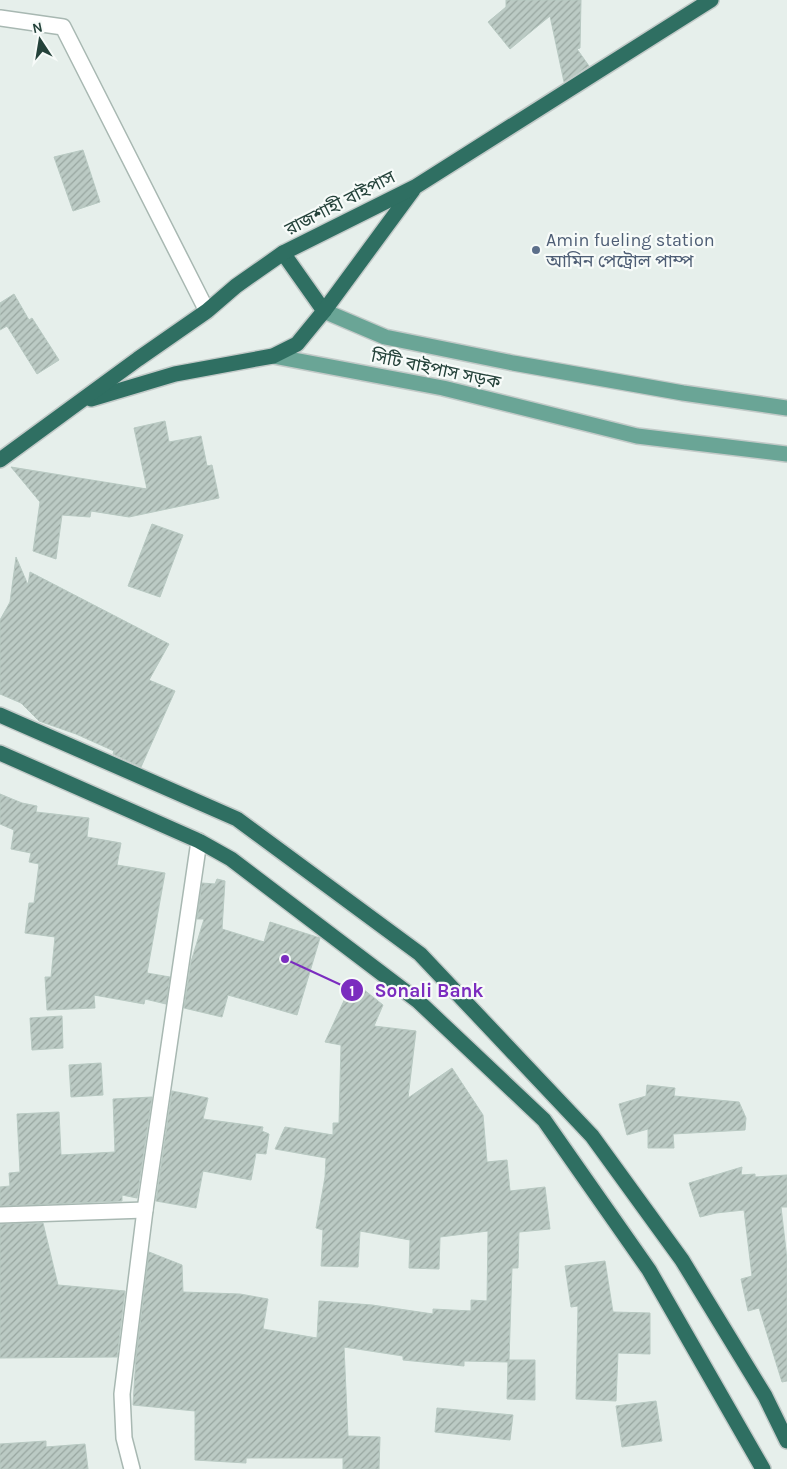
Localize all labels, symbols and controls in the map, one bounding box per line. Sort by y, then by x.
north arrow [15,15,65,65]
text: N [31,18,44,37]
street label: রাজশাহী বাইপাস [280,165,399,241]
place label: Amin fueling station আমিন পেট্রোল পাম্প [545,229,715,272]
marker: Amin fueling station আমিন পেট্রোল পাম্প [530,244,542,256]
street label: সিটি বাইপাস সড়ক [368,344,503,394]
callout: Sonali Bank [340,973,494,1007]
text: Sonali Bank [374,980,484,1002]
text: 1 [349,982,355,1000]

